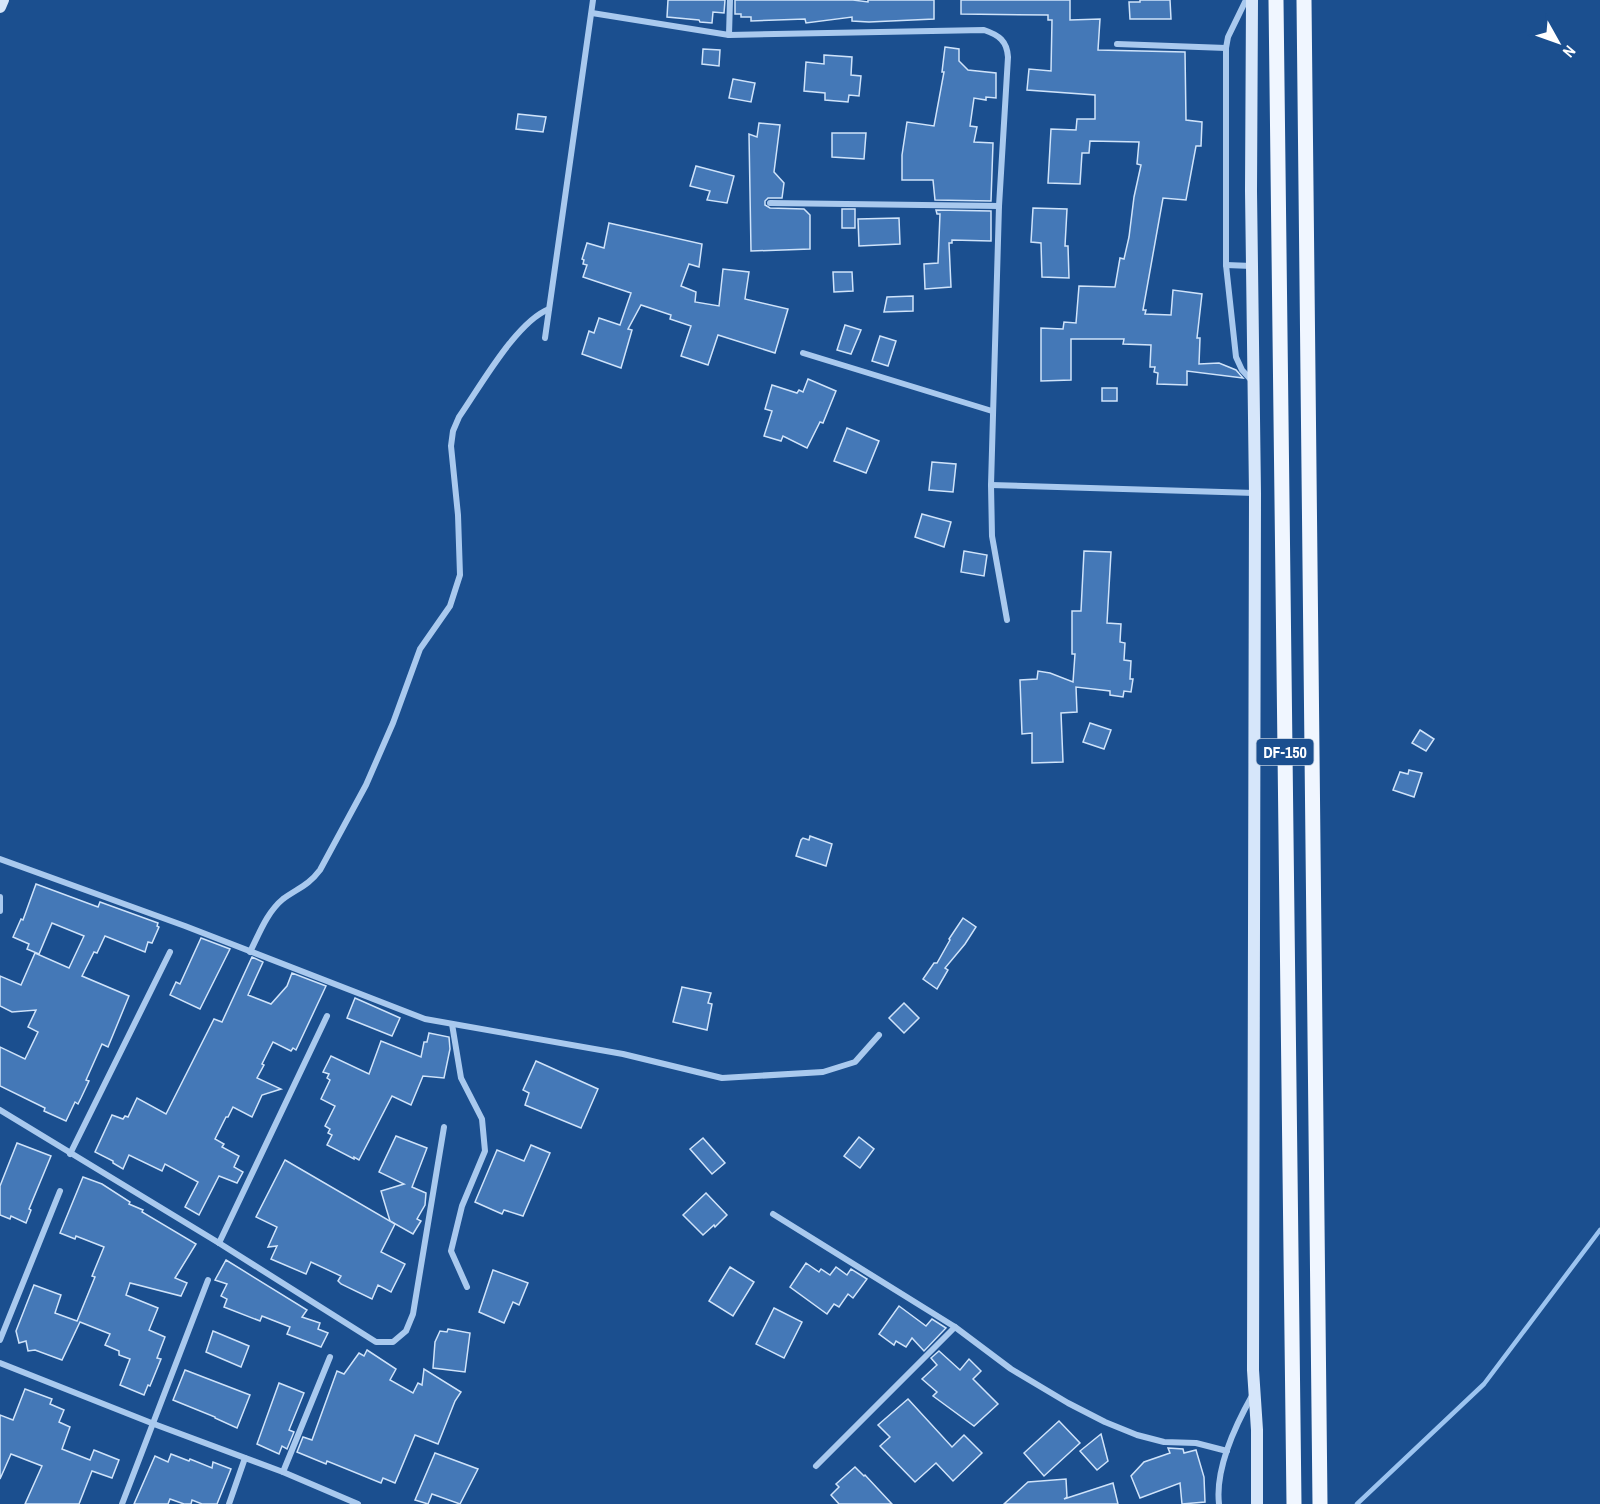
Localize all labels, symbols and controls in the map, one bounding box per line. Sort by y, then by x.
north arrow [1528,12,1588,72]
text: N [1558,41,1581,62]
road number: DF-150 [1256,739,1314,765]

